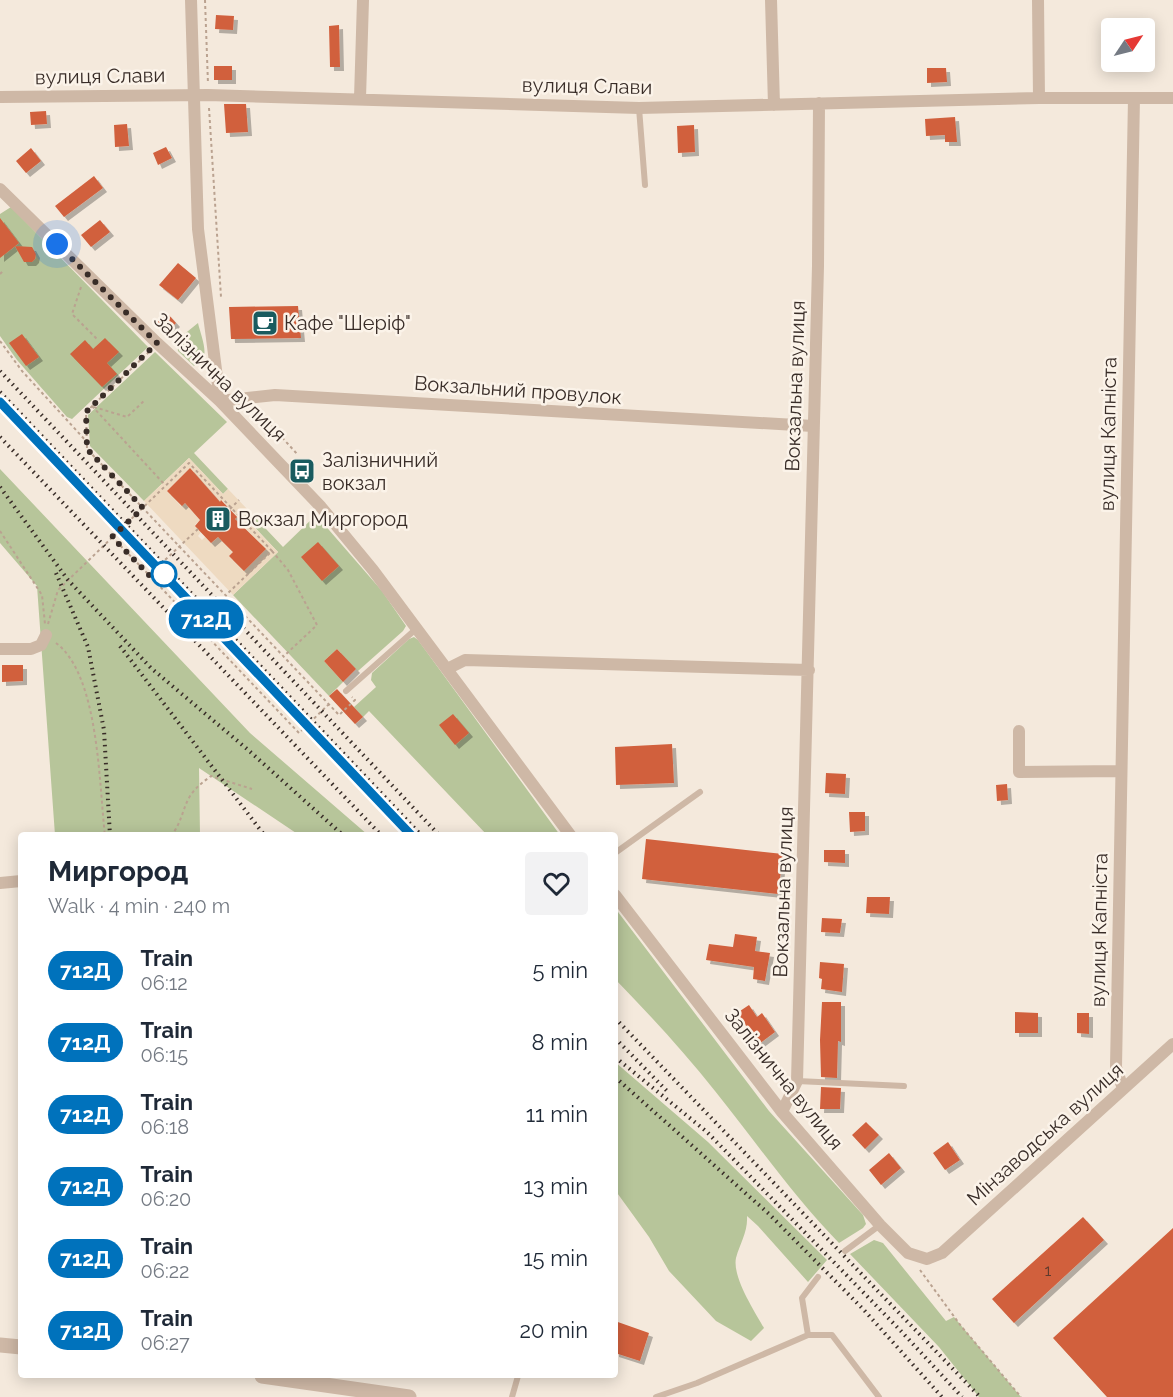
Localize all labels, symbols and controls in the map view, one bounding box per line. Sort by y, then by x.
north arrow [1101,18,1155,72]
map controls [1101,18,1155,72]
street label: вулиця Слави [35,63,165,89]
street label: вулиця Слави [522,73,652,99]
your location [42,229,72,259]
street label: Вокзальна вулиця [780,300,810,472]
street label: Залізнична вулиця [149,308,291,446]
cafe icon: Кафе "Шеріф" [250,308,280,338]
place label: Кафе "Шеріф" [284,311,411,335]
street label: вулиця Капніста [1095,357,1121,511]
street label: Вокзальний провулок [413,371,623,409]
place label: Залізничний вокзал [322,448,438,495]
bus stop icon: Залізничний вокзал [287,456,317,486]
building icon: Вокзал Миргород [203,504,233,534]
place label: Вокзал Миргород [238,507,408,531]
unlabelled marker [151,561,177,587]
line badge: 712Д [164,600,248,638]
text: 712Д [181,607,231,632]
street label: Вокзальна вулиця [768,806,798,978]
button: heart [525,852,588,915]
street label: вулиця Капніста [1086,853,1112,1007]
text: Миргород [48,855,188,888]
text: Walk · 4 min · 240 m [48,894,230,918]
text: Train [141,945,193,971]
text: 5 min [533,957,588,983]
text: 712Д [60,958,111,983]
text: 06:12 [141,971,188,995]
street label: Залізнична вулиця [720,1003,848,1155]
text: Train [141,1017,193,1043]
text: 8 min [532,1029,588,1055]
text: 712Д [60,1030,111,1055]
text: 06:15 [141,1043,188,1067]
street label: Мінзаводська вулиця [962,1058,1128,1210]
text: Train [141,1089,193,1115]
text: 11 min [526,1101,588,1127]
text: 712Д [60,1102,111,1127]
text: 06:18 [141,1115,189,1139]
text: Train [141,1161,193,1187]
text: 13 min [523,1173,588,1199]
text: 712Д [60,1174,111,1199]
text: 06:20 [141,1187,191,1211]
text: Train [141,1233,193,1259]
text: 15 min [523,1245,588,1271]
text: 712Д [60,1246,111,1271]
text: 06:22 [141,1259,189,1283]
house number: 1 [1045,1261,1052,1280]
text: Train [141,1305,193,1331]
text: 20 min [520,1317,588,1343]
text: 712Д [60,1318,111,1343]
text: 06:27 [141,1331,190,1355]

